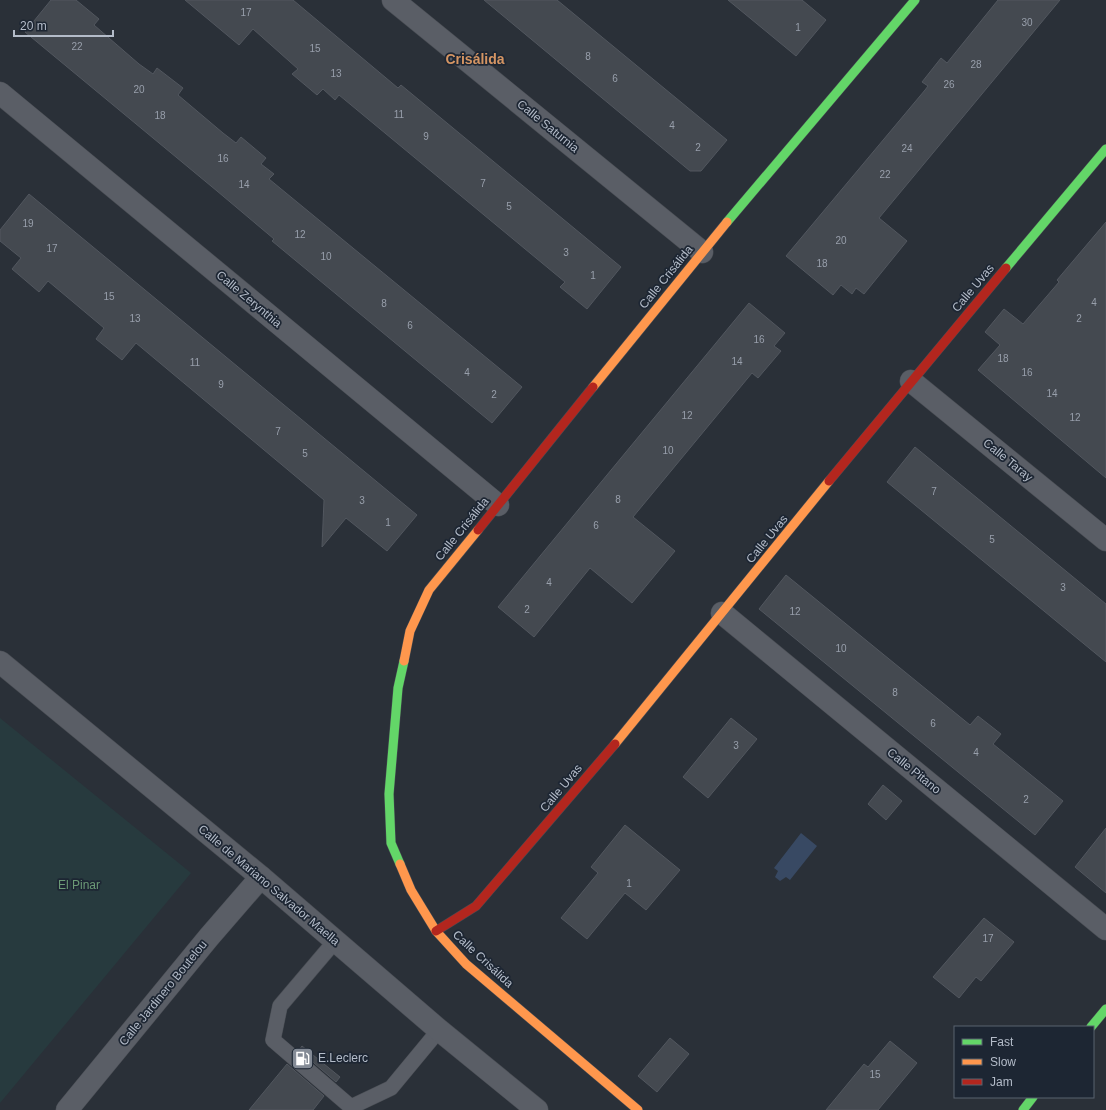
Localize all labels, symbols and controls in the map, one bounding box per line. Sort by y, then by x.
house number: 17 [240,7,252,18]
scale bar [14,12,113,38]
house number: 30 [1021,17,1033,28]
text: 20 m [20,19,47,33]
house number: 1 [795,22,801,33]
house number: 22 [71,41,83,52]
house number: 15 [309,43,321,54]
district label: Crisálida [445,51,505,67]
house number: 8 [585,51,591,62]
house number: 28 [970,59,982,70]
house number: 13 [330,68,342,79]
house number: 6 [612,73,618,84]
house number: 26 [943,79,955,90]
house number: 20 [133,84,145,95]
street label: Calle Saturnia [514,97,582,155]
house number: 11 [394,109,405,120]
house number: 18 [154,110,166,121]
house number: 4 [669,120,675,131]
house number: 9 [423,131,429,142]
house number: 2 [695,142,701,153]
house number: 24 [901,143,913,154]
house number: 16 [217,153,229,164]
house number: 22 [879,169,891,180]
house number: 7 [480,178,486,189]
house number: 14 [238,179,250,190]
house number: 5 [506,201,512,212]
house number: 19 [22,218,34,229]
house number: 12 [294,229,306,240]
house number: 20 [835,235,847,246]
street label: Calle Crisálida [636,242,696,311]
house number: 17 [46,243,58,254]
house number: 3 [563,247,569,258]
house number: 10 [320,251,332,262]
house number: 18 [816,258,828,269]
street label: Calle Uvas [949,261,997,315]
street label: Calle Zerynthia [214,268,285,331]
house number: 1 [590,270,596,281]
house number: 15 [103,291,115,302]
house number: 4 [1091,297,1097,308]
house number: 8 [381,298,387,309]
house number: 13 [129,313,141,324]
house number: 2 [1076,313,1082,324]
house number: 6 [407,320,413,331]
house number: 16 [753,334,765,345]
house number: 18 [997,353,1009,364]
house number: 14 [731,356,743,367]
house number: 11 [190,357,201,368]
house number: 4 [464,367,470,378]
house number: 16 [1021,367,1033,378]
house number: 9 [218,379,224,390]
house number: 14 [1046,388,1058,399]
house number: 2 [491,389,497,400]
house number: 12 [681,410,693,421]
house number: 12 [1069,412,1081,423]
house number: 7 [275,426,281,437]
street label: Calle Taray [980,436,1036,484]
house number: 10 [662,445,674,456]
house number: 5 [302,448,308,459]
house number: 7 [931,486,937,497]
street label: Calle Crisálida [432,494,492,563]
house number: 8 [615,494,621,505]
house number: 3 [359,495,365,506]
street label: Calle Uvas [743,512,791,566]
house number: 1 [385,517,391,528]
house number: 6 [593,520,599,531]
house number: 5 [989,534,995,545]
house number: 4 [546,577,552,588]
house number: 3 [1060,582,1066,593]
house number: 2 [524,604,530,615]
house number: 12 [789,606,801,617]
house number: 10 [835,643,847,654]
house number: 8 [892,687,898,698]
house number: 6 [930,718,936,729]
house number: 3 [733,740,739,751]
street label: Calle Pitano [884,745,944,797]
house number: 4 [973,747,979,758]
street label: Calle Uvas [537,761,585,815]
house number: 2 [1023,794,1029,805]
street label: Calle de Mariano Salvador Maella [196,822,343,948]
park label: El Pinar [58,878,100,892]
house number: 1 [626,878,632,889]
street label: Calle Crisálida [450,927,516,991]
house number: 17 [982,933,994,944]
street label: Calle Jardinero Boutelou [116,938,210,1048]
legend [954,1026,1094,1098]
text: Fast [990,1035,1014,1049]
fuel station icon: E.Leclerc [290,1045,316,1071]
place label: E.Leclerc [318,1051,368,1065]
text: Slow [990,1055,1016,1069]
house number: 15 [869,1069,881,1080]
text: Jam [990,1075,1013,1089]

